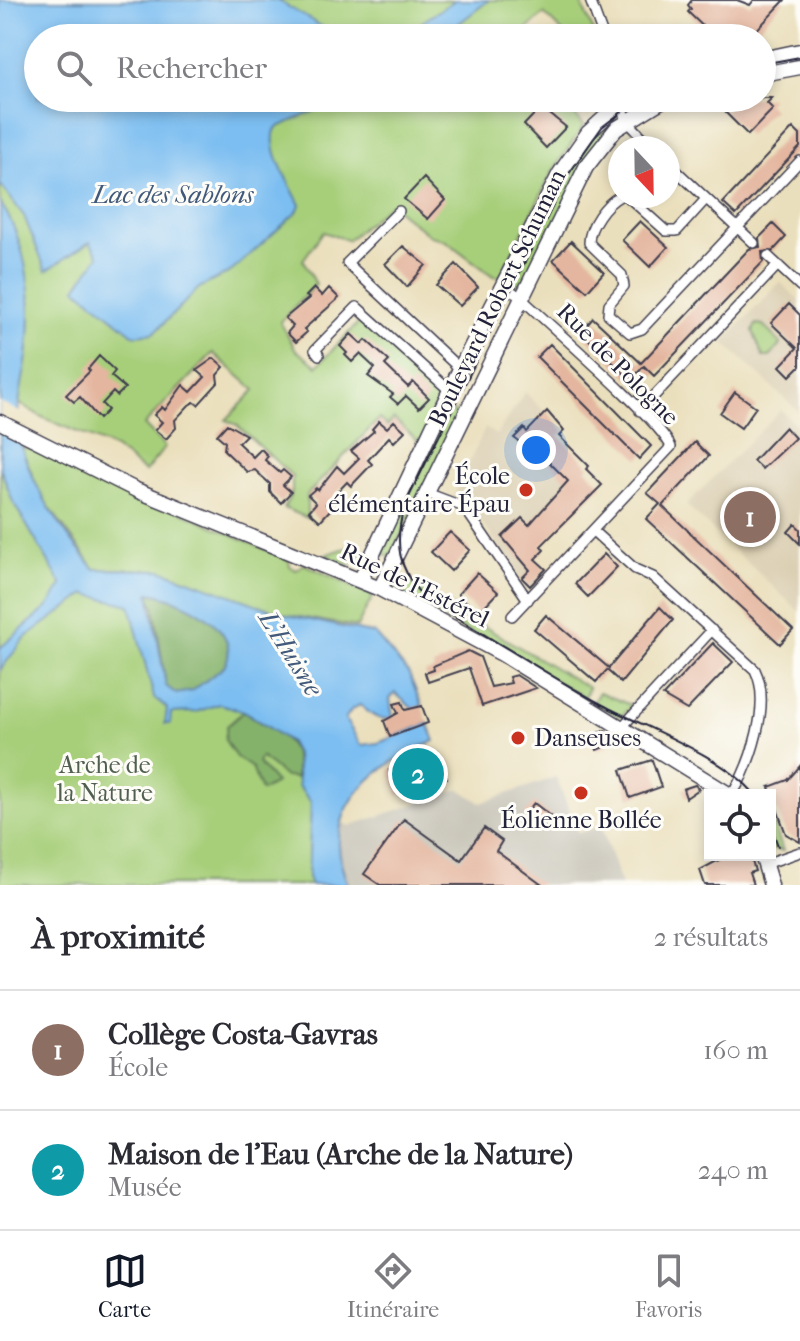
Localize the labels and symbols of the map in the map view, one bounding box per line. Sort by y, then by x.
north arrow [608,136,680,208]
street label: Boulevard Robert Schuman [422,165,572,431]
water label: Lac des Sablons [90,179,255,210]
street label: Rue de Pologne [551,297,685,431]
your location [516,430,556,470]
place label: École élémentaire Épau [328,461,510,518]
marker: École élémentaire Épau [517,481,535,499]
pin: 1 [724,487,776,547]
street label: Rue de l'Estérel [336,537,494,633]
water label: L'Huisne [251,603,330,703]
place label: Danseuses [534,724,641,752]
marker: Danseuses [509,729,527,747]
pin: 2 [392,744,444,804]
park label: Arche de la Nature [56,751,153,807]
marker: Éolienne Bollée [572,784,590,802]
place label: Éolienne Bollée [500,805,662,834]

